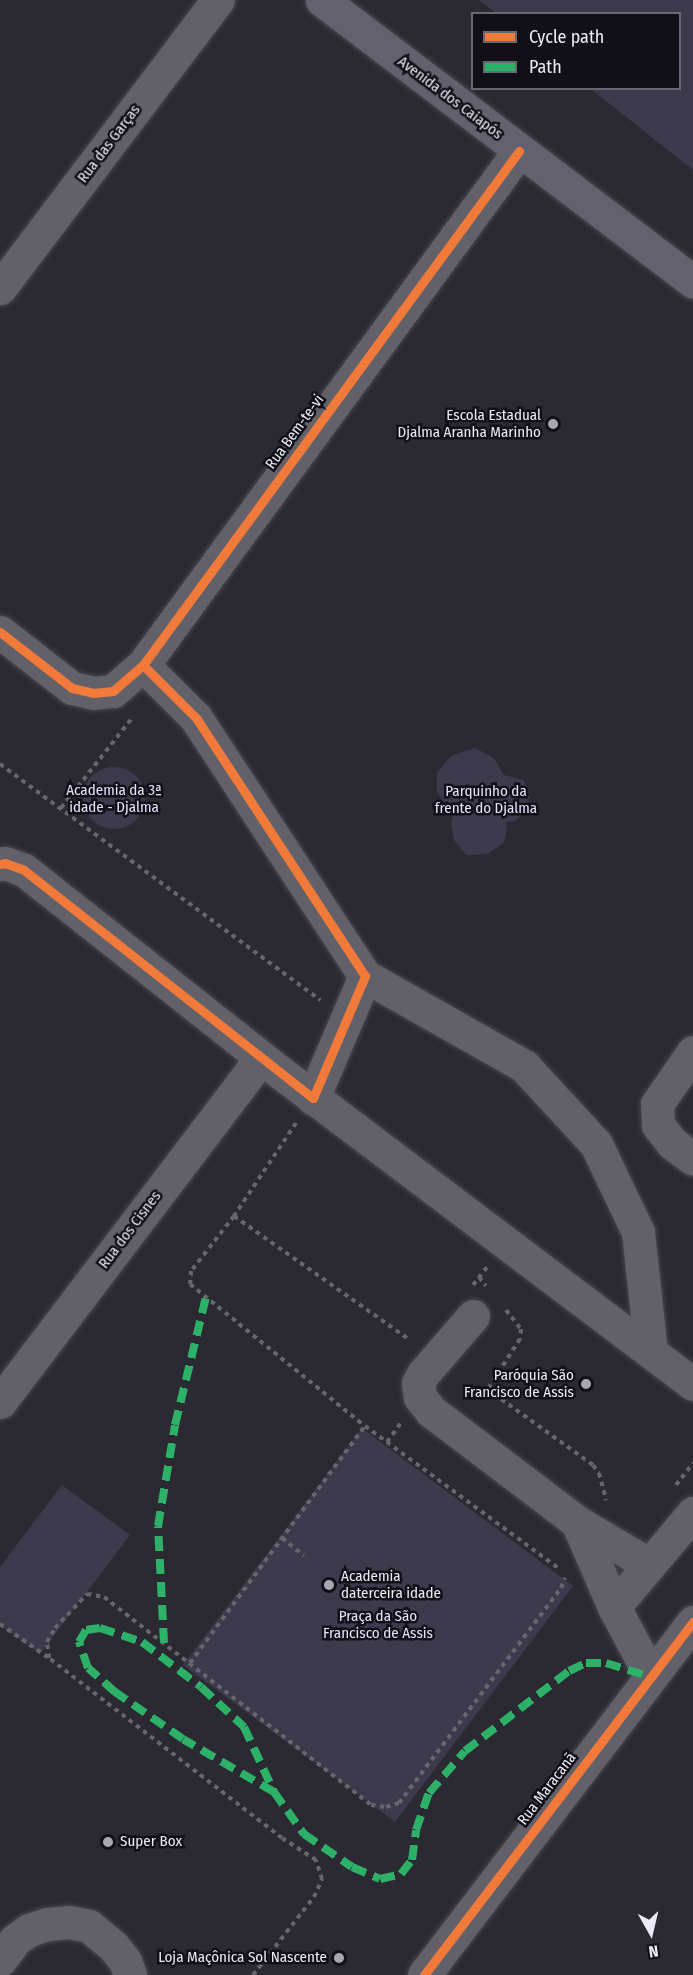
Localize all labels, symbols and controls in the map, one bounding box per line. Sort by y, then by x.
legend [471,12,681,90]
text: Cycle path [529,26,604,48]
street label: Avenida dos Caiapós [394,53,506,143]
text: Path [529,56,562,78]
street label: Rua das Garças [74,102,144,186]
street label: Rua Bem-te-vi [262,391,328,473]
place label: Escola Estadual Djalma Aranha Marinho [398,406,541,441]
marker: Escola Estadual Djalma Aranha Marinho [546,417,560,431]
park label: Academia da 3ª idade - Djalma [66,781,162,816]
park label: Parquinho da frente do Djalma [435,782,537,817]
street label: Rua dos Cisnes [95,1188,165,1272]
place label: Paróquia São Francisco de Assis [464,1366,574,1401]
marker: Paróquia São Francisco de Assis [579,1377,593,1391]
place label: Academia daterceira idade [341,1567,441,1602]
marker: Academia daterceira idade [322,1578,336,1592]
park label: Praça da São Francisco de Assis [323,1607,433,1642]
street label: Rua Maracanã [514,1749,580,1829]
place label: Super Box [120,1833,182,1851]
marker: Super Box [101,1835,115,1849]
north arrow [621,1903,681,1963]
text: N [648,1941,660,1961]
place label: Loja Maçônica Sol Nascente [158,1949,327,1967]
marker: Loja Maçônica Sol Nascente [332,1951,346,1965]

